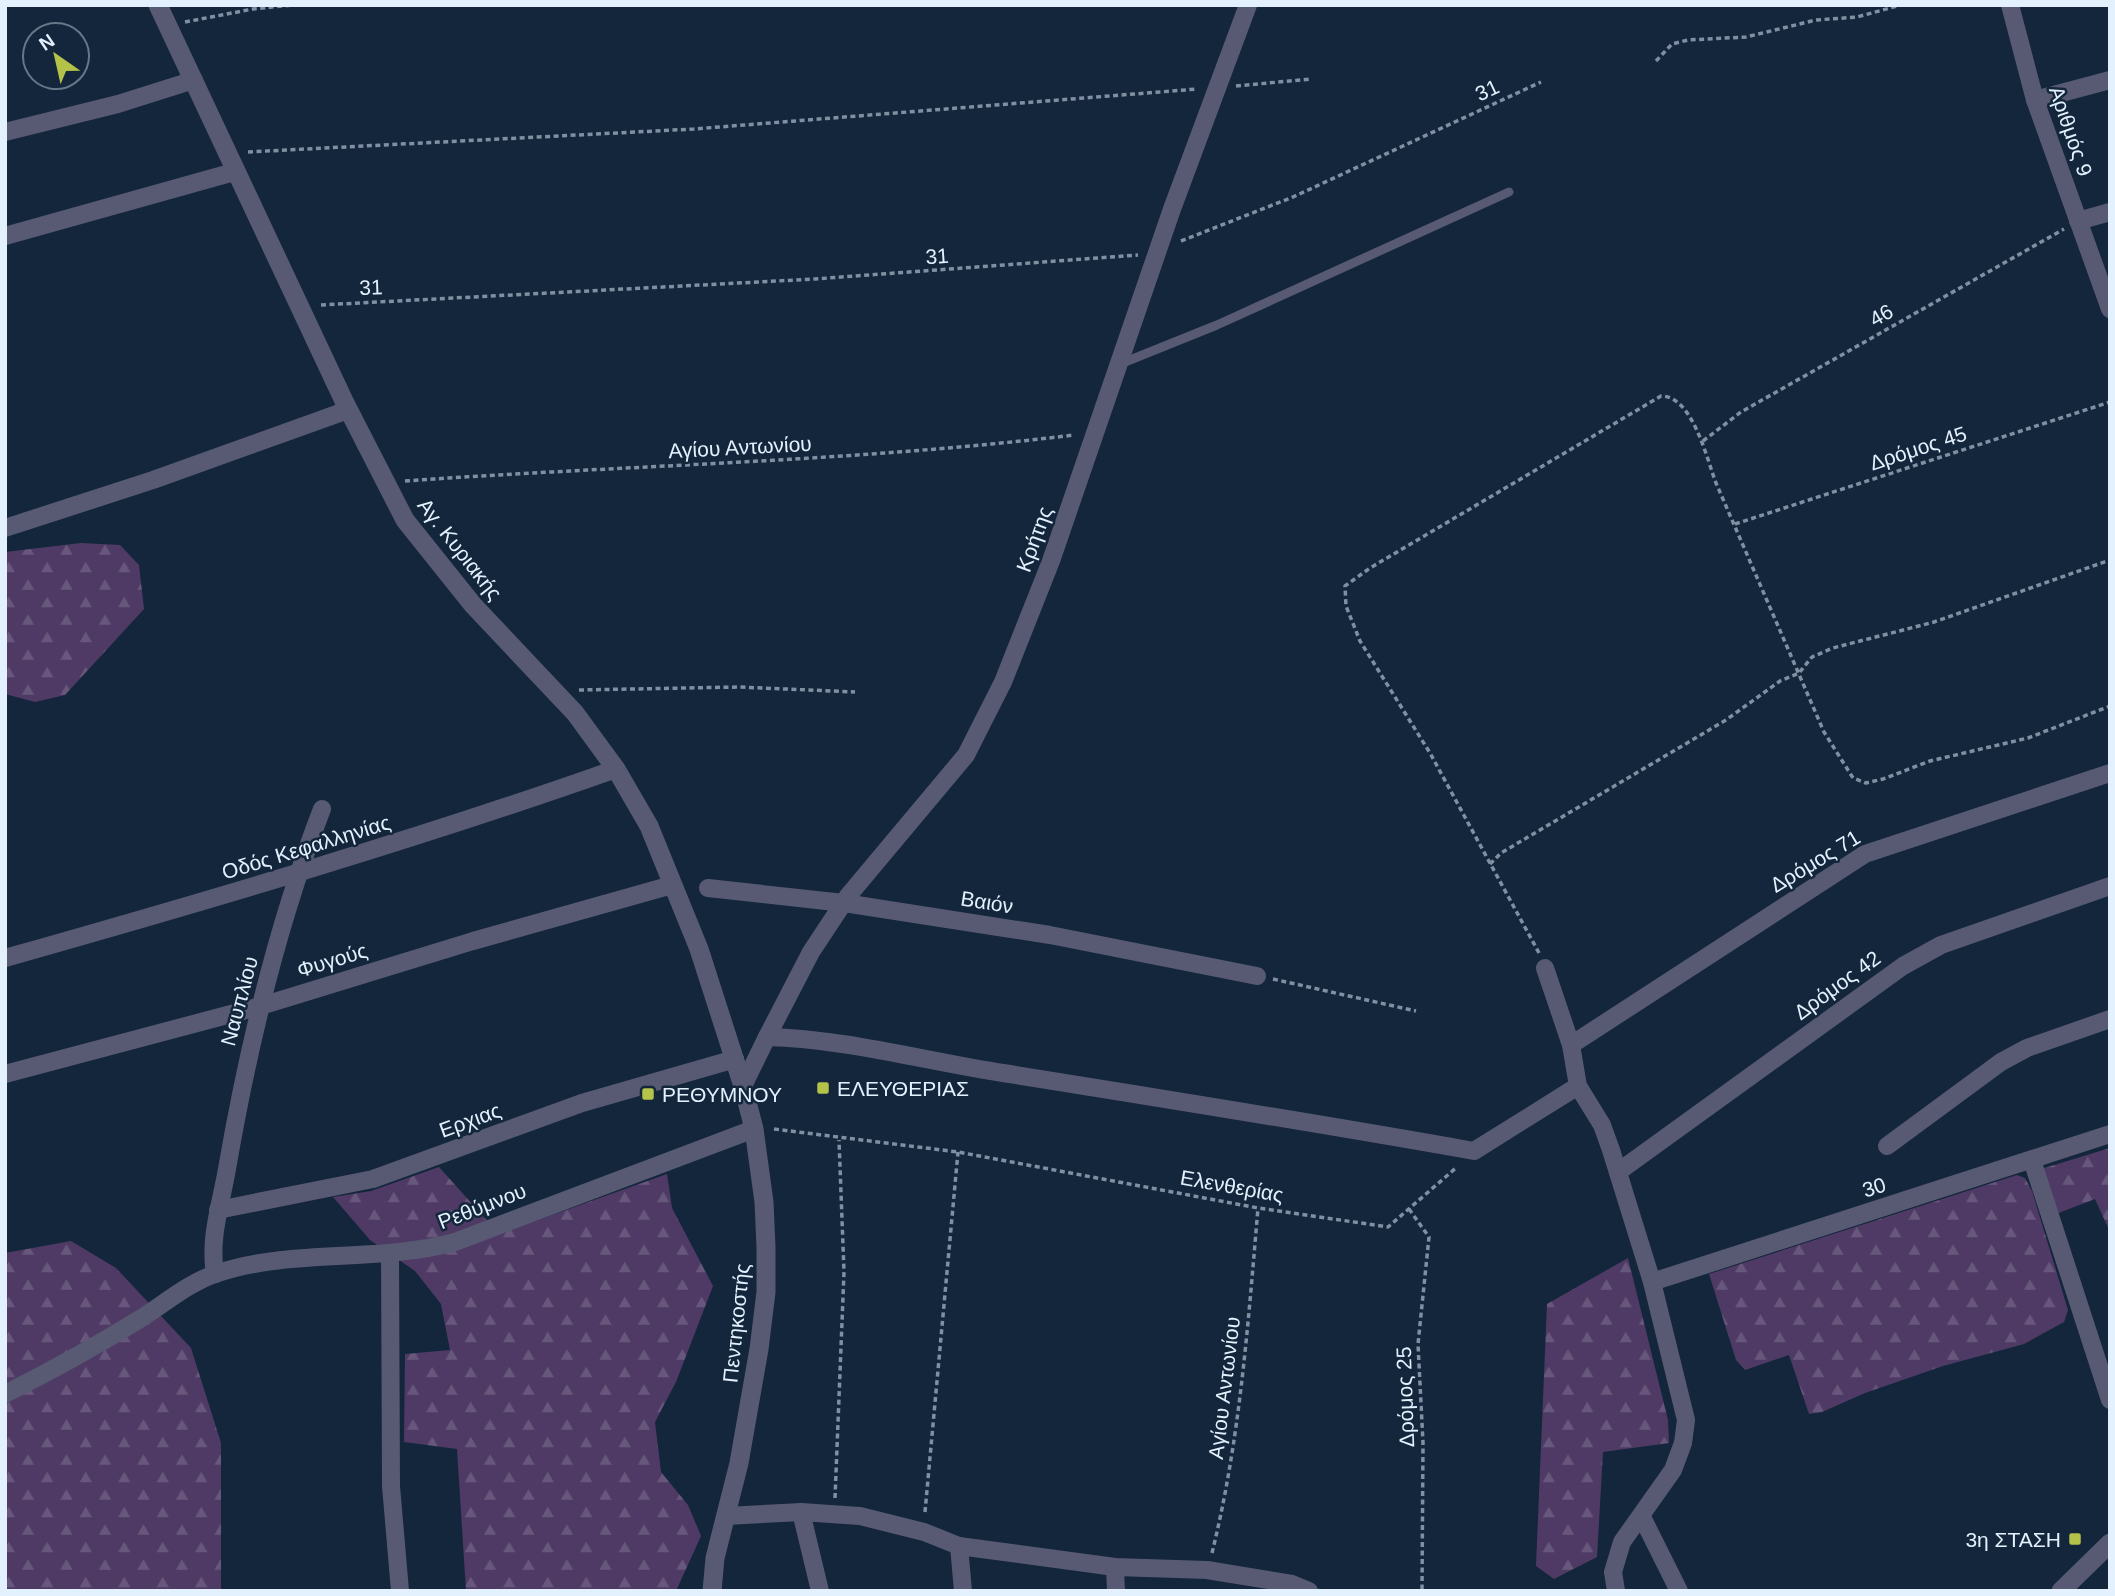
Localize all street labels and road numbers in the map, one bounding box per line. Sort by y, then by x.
street label: 31 [1472,75,1502,105]
street label: Αριθμός 9 [2045,83,2097,179]
street label: 31 [925,244,949,268]
street label: 31 [359,275,383,299]
street label: 46 [1865,299,1897,331]
street label: Δρόμος 45 [1867,421,1969,475]
street label: Αγίου Αντωνίου [668,432,812,462]
street label: Αγ. Κυριακής [413,494,507,604]
street label: Κρήτης [1012,503,1056,575]
street label: Οδός Κεφαλληνίας [219,810,393,884]
street label: Δρόμος 71 [1766,825,1864,897]
street label: Βαιόν [959,886,1015,918]
street label: Φυγούς [294,938,370,982]
street label: Δρόμος 42 [1789,946,1885,1024]
street label: Ναυπλίου [216,954,262,1048]
street label: Ερχιας [436,1098,504,1142]
street label: Ελενθερίας [1179,1166,1285,1206]
street label: 30 [1859,1172,1889,1202]
street label: Ρεθύμνου [435,1179,529,1233]
street label: Πεντηκοστής [718,1262,754,1384]
street label: Αγίου Αντωνίου [1204,1315,1244,1461]
street label: Δρόμος 25 [1392,1346,1418,1448]

